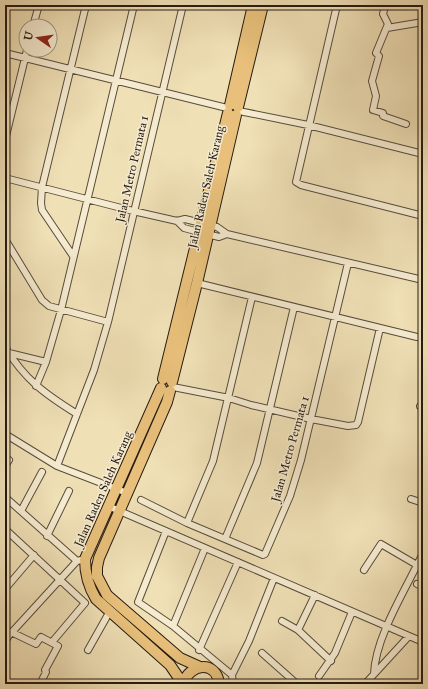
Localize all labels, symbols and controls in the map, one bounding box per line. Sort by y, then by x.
north arrow [18,18,58,58]
text: U [21,30,36,42]
street label: Jalan Metro Permata 1 [112,114,152,226]
street label: Jalan Raden Saleh Karang [185,124,228,252]
street label: Jalan Metro Permata 1 [268,394,313,506]
street label: Jalan Raden Saleh Karang [70,429,136,551]

